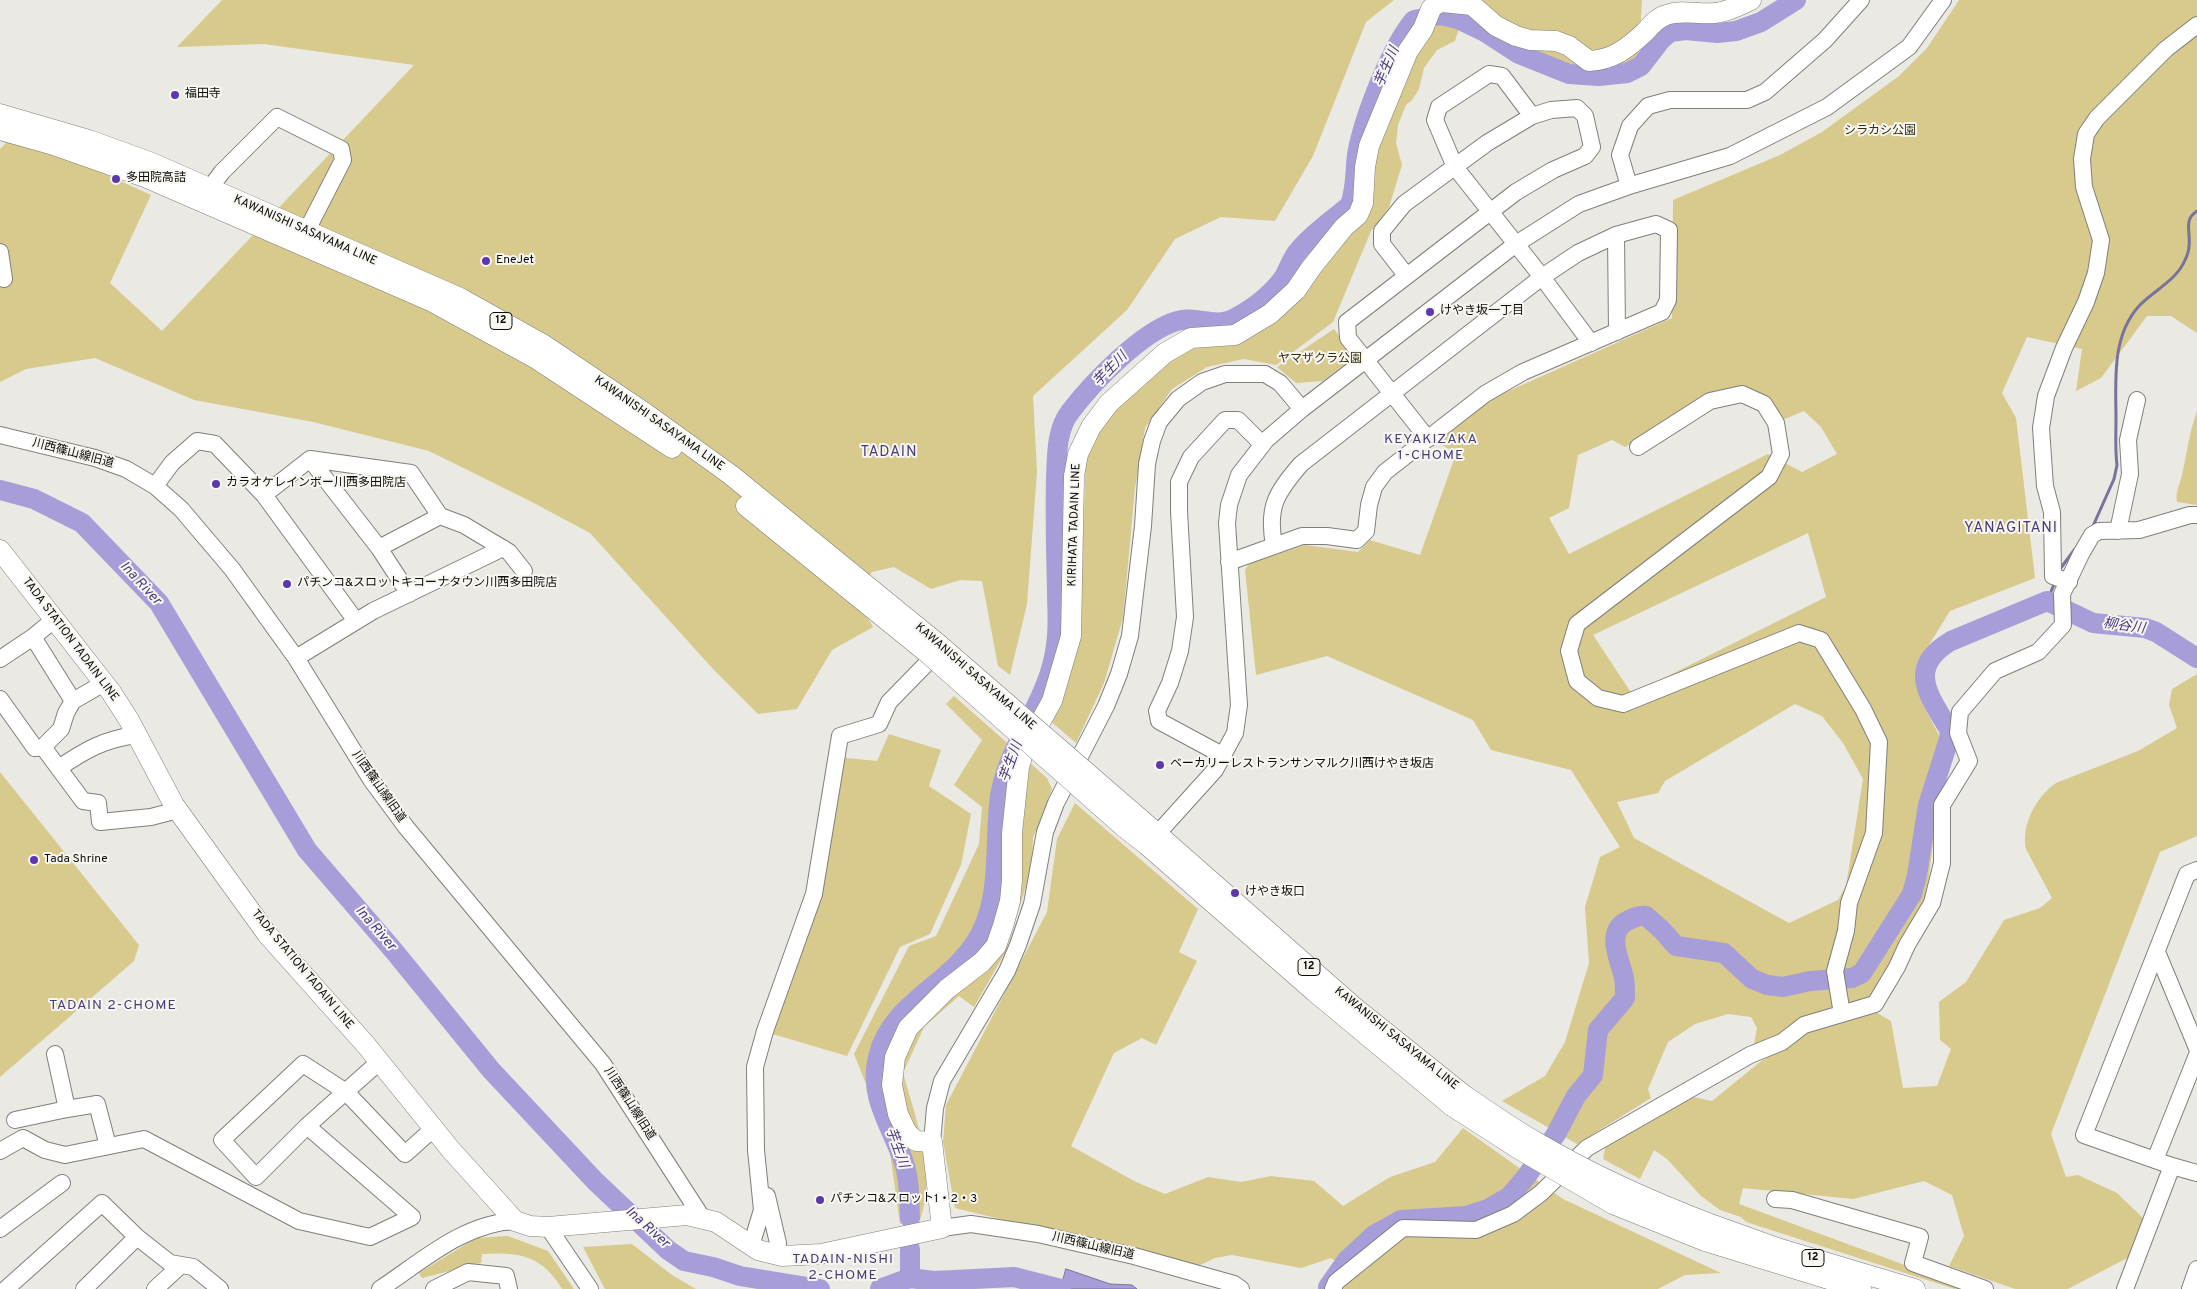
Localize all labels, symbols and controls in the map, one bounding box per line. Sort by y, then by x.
water label: 芋生川 [1372,44,1404,90]
place label: 福田寺 [185,88,221,102]
marker: 福田寺 [169,89,181,101]
park label: シラカシ公園 [1844,125,1916,139]
place label: 多田院高詰 [126,172,186,186]
marker: 多田院高詰 [110,173,122,185]
street label: KAWANISHI SASAYAMA LINE [231,193,379,269]
place label: EneJet [496,254,534,268]
marker: EneJet [480,255,492,267]
place label: けやき坂一丁目 [1440,305,1524,319]
marker: けやき坂一丁目 [1424,306,1436,318]
road number: 12 [490,312,512,330]
water label: 芋生川 [1090,349,1132,391]
park label: ヤマザクラ公園 [1278,353,1362,367]
street label: KAWANISHI SASAYAMA LINE [591,373,727,475]
district label: KEYAKIZAKA 1-CHOME [1383,432,1479,464]
street label: 川西篠山線旧道 [31,436,115,472]
district label: TADAIN [860,444,918,462]
street label: KIRIHATA TADAIN LINE [1066,463,1084,587]
place label: カラオケレインボー川西多田院店 [226,477,406,491]
marker: カラオケレインボー川西多田院店 [210,478,222,490]
district label: YANAGITANI [1963,520,2059,538]
water label: Ina River [116,559,164,609]
street label: TADA STATION TADAIN LINE [19,575,121,705]
place label: パチンコ&スロットキコーナタウン川西多田院店 [297,577,557,591]
marker: パチンコ&スロットキコーナタウン川西多田院店 [281,578,293,590]
water label: 柳谷川 [2102,616,2146,638]
street label: KAWANISHI SASAYAMA LINE [912,620,1038,734]
water label: 芋生川 [997,739,1027,785]
street label: 川西篠山線旧道 [348,748,408,826]
place label: ベーカリーレストランサンマルク川西けやき坂店 [1170,758,1434,772]
marker: ベーカリーレストランサンマルク川西けやき坂店 [1154,759,1166,771]
place label: Tada Shrine [44,853,108,867]
marker: Tada Shrine [28,854,40,866]
place label: けやき坂口 [1245,886,1305,900]
marker: けやき坂口 [1229,887,1241,899]
water label: Ina River [351,903,399,955]
street label: TADA STATION TADAIN LINE [248,907,356,1033]
road number: 12 [1298,959,1320,976]
street label: KAWANISHI SASAYAMA LINE [1331,984,1461,1094]
district label: TADAIN 2-CHOME [47,998,179,1014]
street label: 川西篠山線旧道 [600,1065,658,1143]
water label: 芋生川 [881,1125,911,1171]
place label: パチンコ&スロット1・2・3 [830,1193,977,1207]
marker: パチンコ&スロット1・2・3 [814,1194,826,1206]
water label: Ina River [621,1204,673,1252]
street label: 川西篠山線旧道 [1050,1231,1136,1263]
road number: 12 [1802,1250,1824,1266]
district label: TADAIN-NISHI 2-CHOME [791,1252,895,1284]

